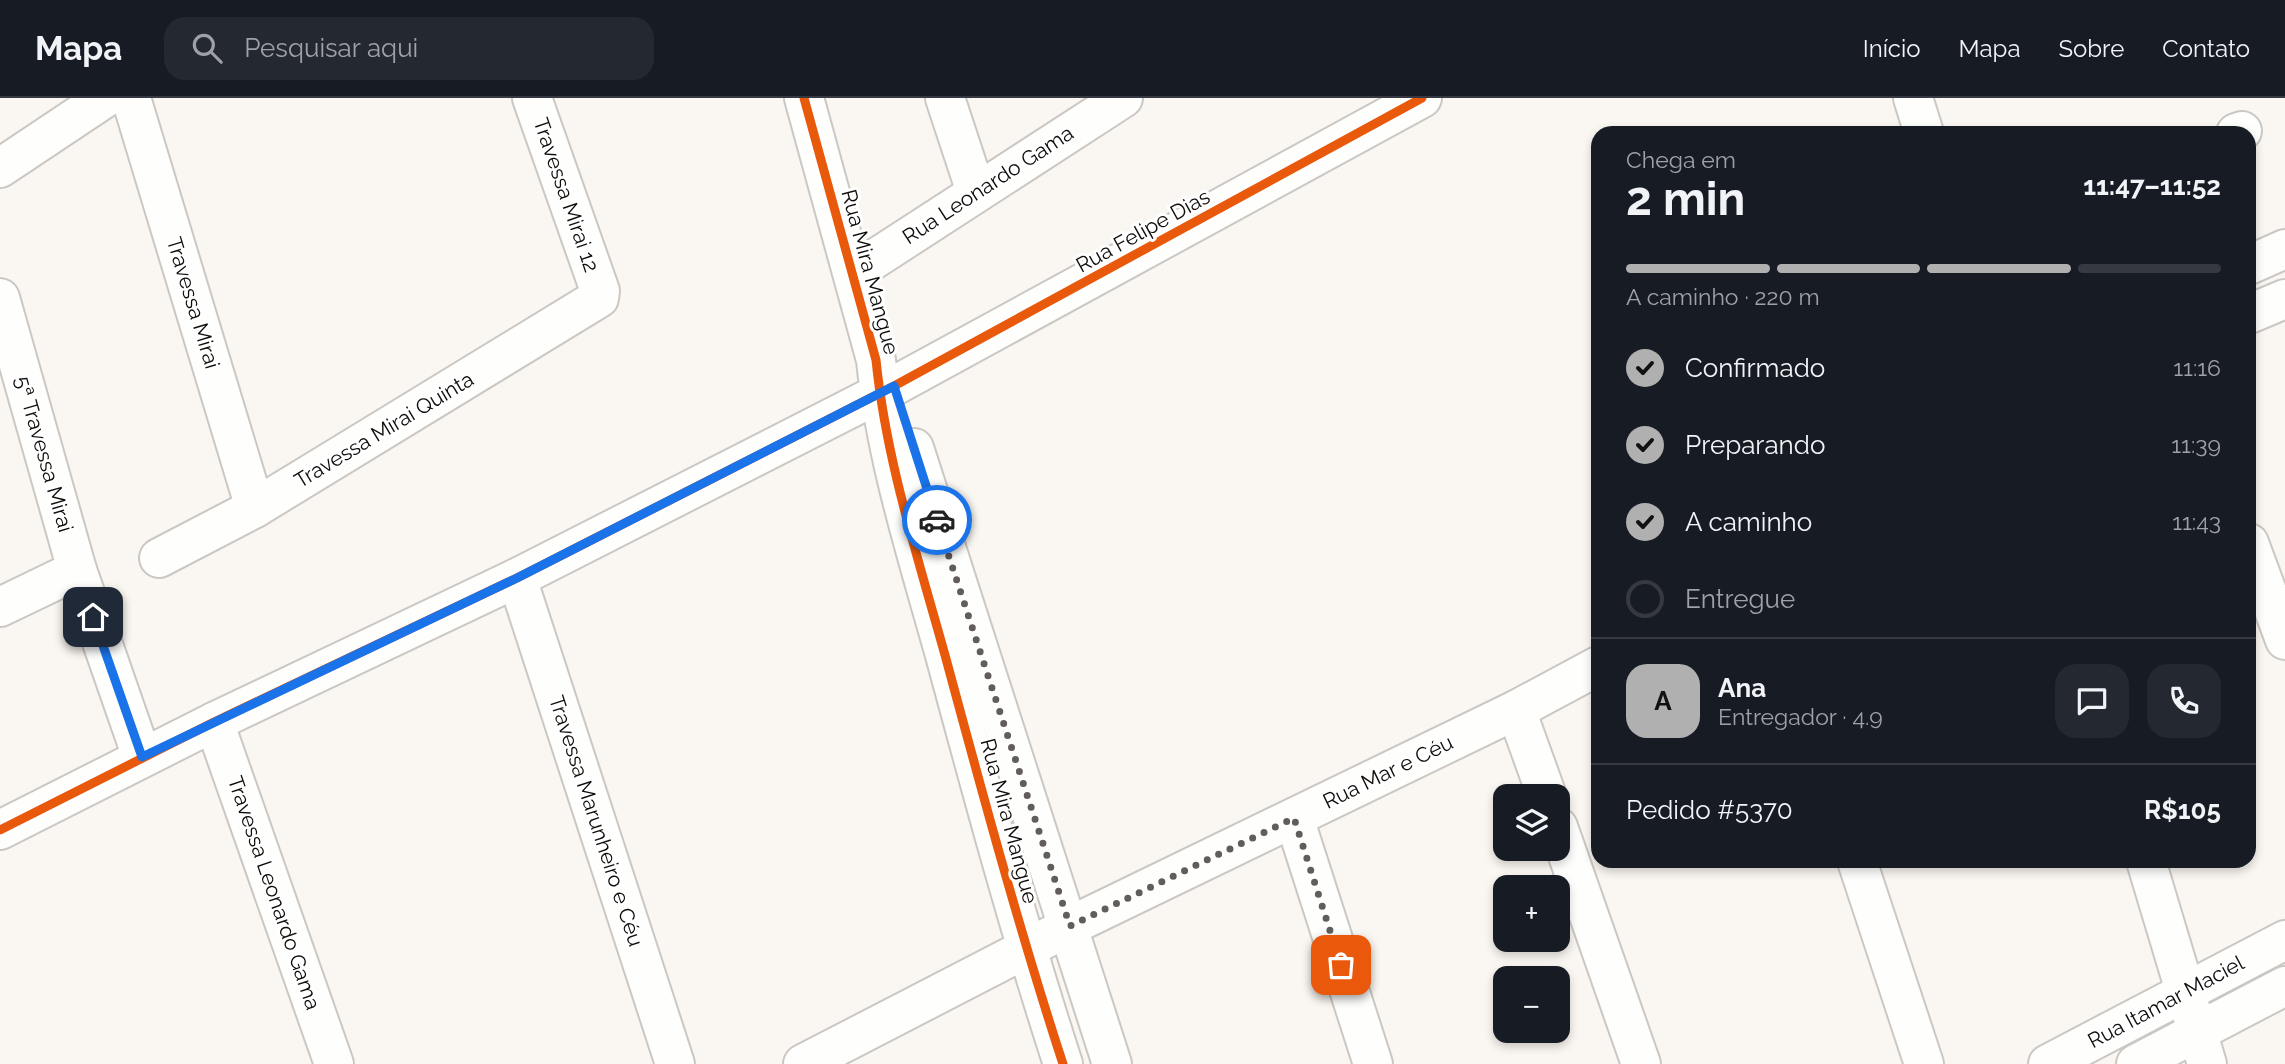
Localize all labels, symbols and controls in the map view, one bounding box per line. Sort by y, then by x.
search box [164,17,654,80]
text: Mapa [35,29,122,68]
icon: search [188,29,226,67]
text: Pesquisar aqui [244,33,418,63]
text: Início [1863,34,1921,63]
text: Mapa [1959,34,2020,63]
text: Sobre [2058,34,2124,63]
text: Contato [2162,34,2250,63]
street label: Travessa Mirai 12 [528,115,605,275]
street label: Rua Leonardo Gama [898,120,1078,249]
text: Chega em [1626,146,1736,173]
text: 11:47–11:52 [2083,171,2221,201]
text: 2 min [1626,172,1745,226]
street label: Rua Felipe Dias [1072,184,1214,278]
street label: Rua Mira Mangue [836,187,905,357]
street label: Travessa Mirai [162,234,225,372]
text: A caminho · 220 m [1626,283,1820,310]
icon: check [1626,349,1664,387]
text: Confirmado [1685,353,1825,383]
text: 11:16 [2173,354,2221,381]
street label: Travessa Mirai Quinta [290,366,478,493]
street label: 5ª Travessa Mirai [10,373,79,535]
icon: check [1626,426,1664,464]
text: Preparando [1685,430,1825,460]
text: 11:39 [2171,431,2221,458]
courier [902,485,972,555]
icon: car [918,501,956,539]
icon: check [1626,503,1664,541]
text: A caminho [1685,507,1812,537]
text: 11:43 [2172,508,2221,535]
text: Entregue [1685,584,1795,614]
pin [63,587,123,647]
icon: home [74,598,112,636]
button: chat [2055,664,2129,738]
button: phone [2147,664,2221,738]
text: Ana [1718,673,1766,703]
text: A [1654,686,1672,716]
street label: Travessa Marunheiro e Céu [544,692,649,949]
text: Entregador · 4.9 [1718,703,1883,730]
street label: Rua Mar e Céu [1319,729,1457,814]
street label: Rua Mira Mangue [975,736,1044,906]
street label: Travessa Leonardo Gama [223,773,326,1013]
map controls [1493,784,1570,1043]
button: layers [1493,784,1570,861]
text: Pedido #5370 [1626,795,1793,825]
text: R$105 [2144,795,2221,825]
button: + [1493,875,1570,952]
pin [1311,935,1371,995]
icon: bag [1322,946,1360,984]
street label: Rua Itamar Maciel [2083,950,2248,1053]
button: − [1493,966,1570,1043]

